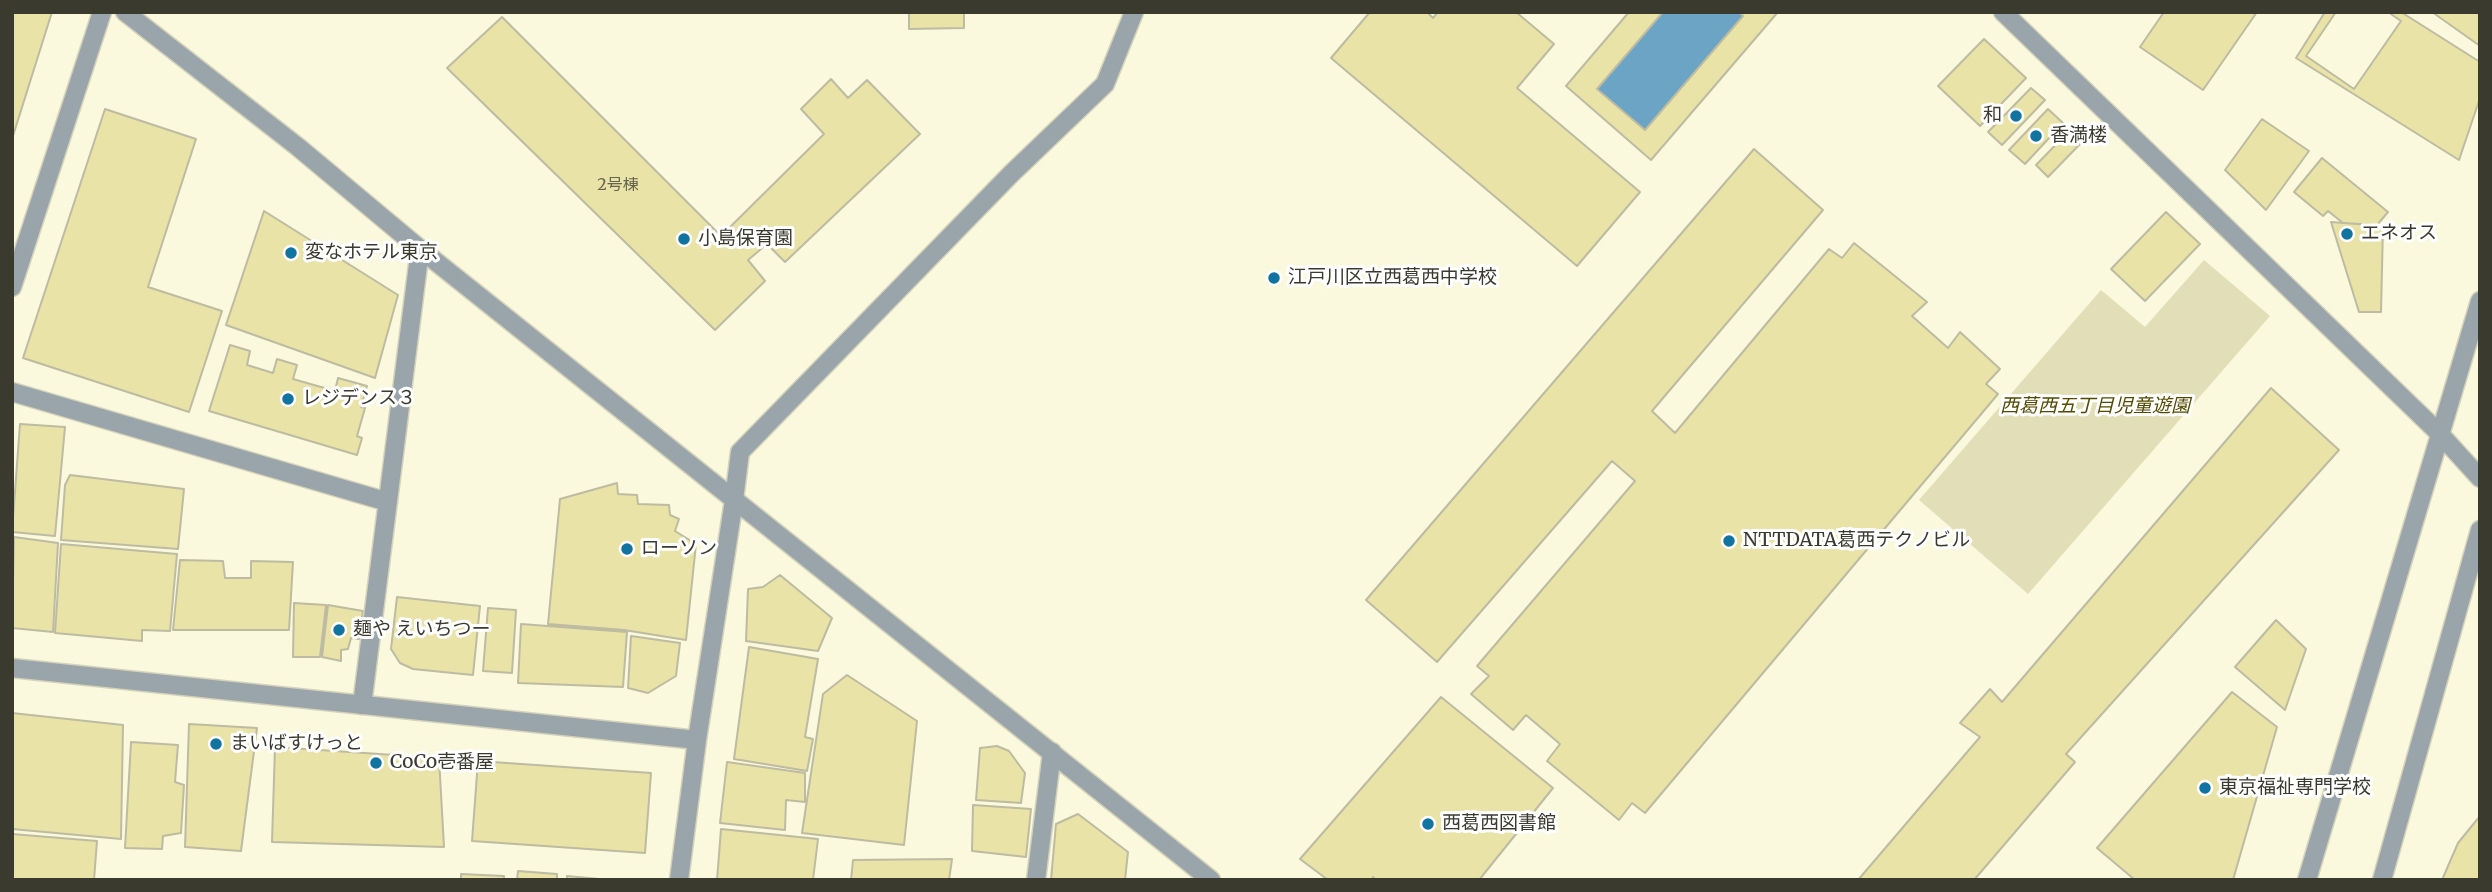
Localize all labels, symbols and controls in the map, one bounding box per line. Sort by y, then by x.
place label: 和 [1983,105,2002,127]
marker: 和 [2008,108,2024,124]
place label: 香満楼 [2050,125,2107,147]
marker: 香満楼 [2028,128,2044,144]
house number: 2号棟 [597,175,639,195]
place label: エネオス [2361,223,2437,245]
marker: エネオス [2339,226,2355,242]
place label: 小島保育園 [698,228,793,250]
marker: 小島保育園 [676,231,692,247]
place label: 変なホテル東京 [305,242,438,264]
marker: 変なホテル東京 [283,245,299,261]
place label: 江戸川区立西葛西中学校 [1288,267,1497,289]
marker: 江戸川区立西葛西中学校 [1266,270,1282,286]
place label: レジデンス３ [302,388,416,410]
marker: レジデンス３ [280,391,296,407]
park label: 西葛西五丁目児童遊園 [2000,396,2190,418]
place label: NTTDATA葛西テクノビル [1743,530,1970,552]
marker: NTTDATA葛西テクノビル [1721,533,1737,549]
place label: ローソン [641,538,717,560]
marker: ローソン [619,541,635,557]
place label: 麺や えいちつー [353,619,491,641]
marker: 麺や えいちつー [331,622,347,638]
place label: まいばすけっと [230,733,363,755]
marker: まいばすけっと [208,736,224,752]
place label: CoCo壱番屋 [390,752,494,774]
marker: CoCo壱番屋 [368,755,384,771]
place label: 東京福祉専門学校 [2219,777,2371,799]
marker: 東京福祉専門学校 [2197,780,2213,796]
place label: 西葛西図書館 [1442,813,1556,835]
marker: 西葛西図書館 [1420,816,1436,832]

